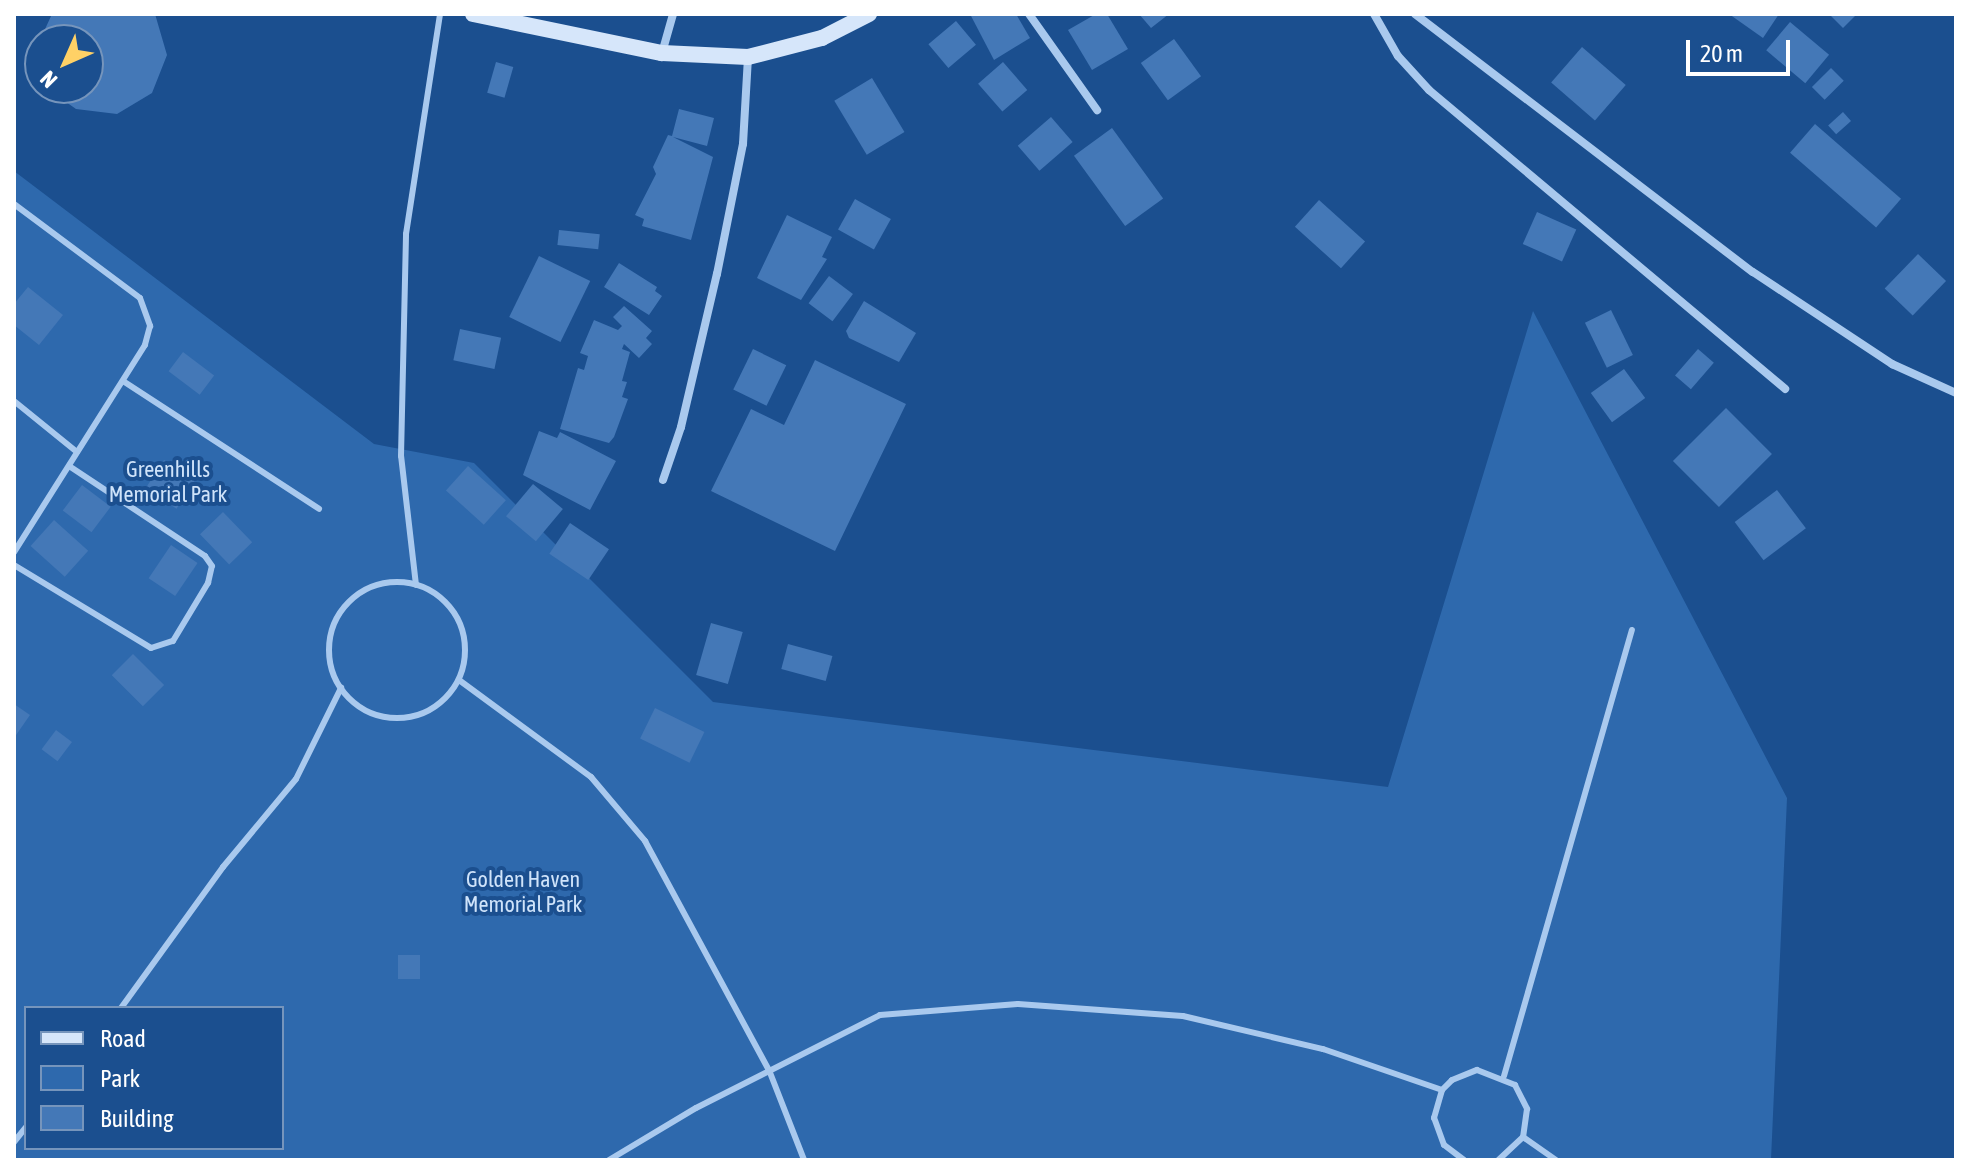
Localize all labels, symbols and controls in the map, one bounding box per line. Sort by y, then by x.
north arrow [24,24,104,104]
scale bar [1690,24,1794,74]
text: 20 m [1700,40,1743,67]
text: N [35,66,62,93]
park label: Greenhills Memorial Park [109,456,227,508]
park label: Golden Haven Memorial Park [464,866,582,918]
legend [24,1006,284,1150]
text: Road [100,1025,146,1052]
text: Park [100,1065,140,1092]
text: Building [100,1105,173,1132]

